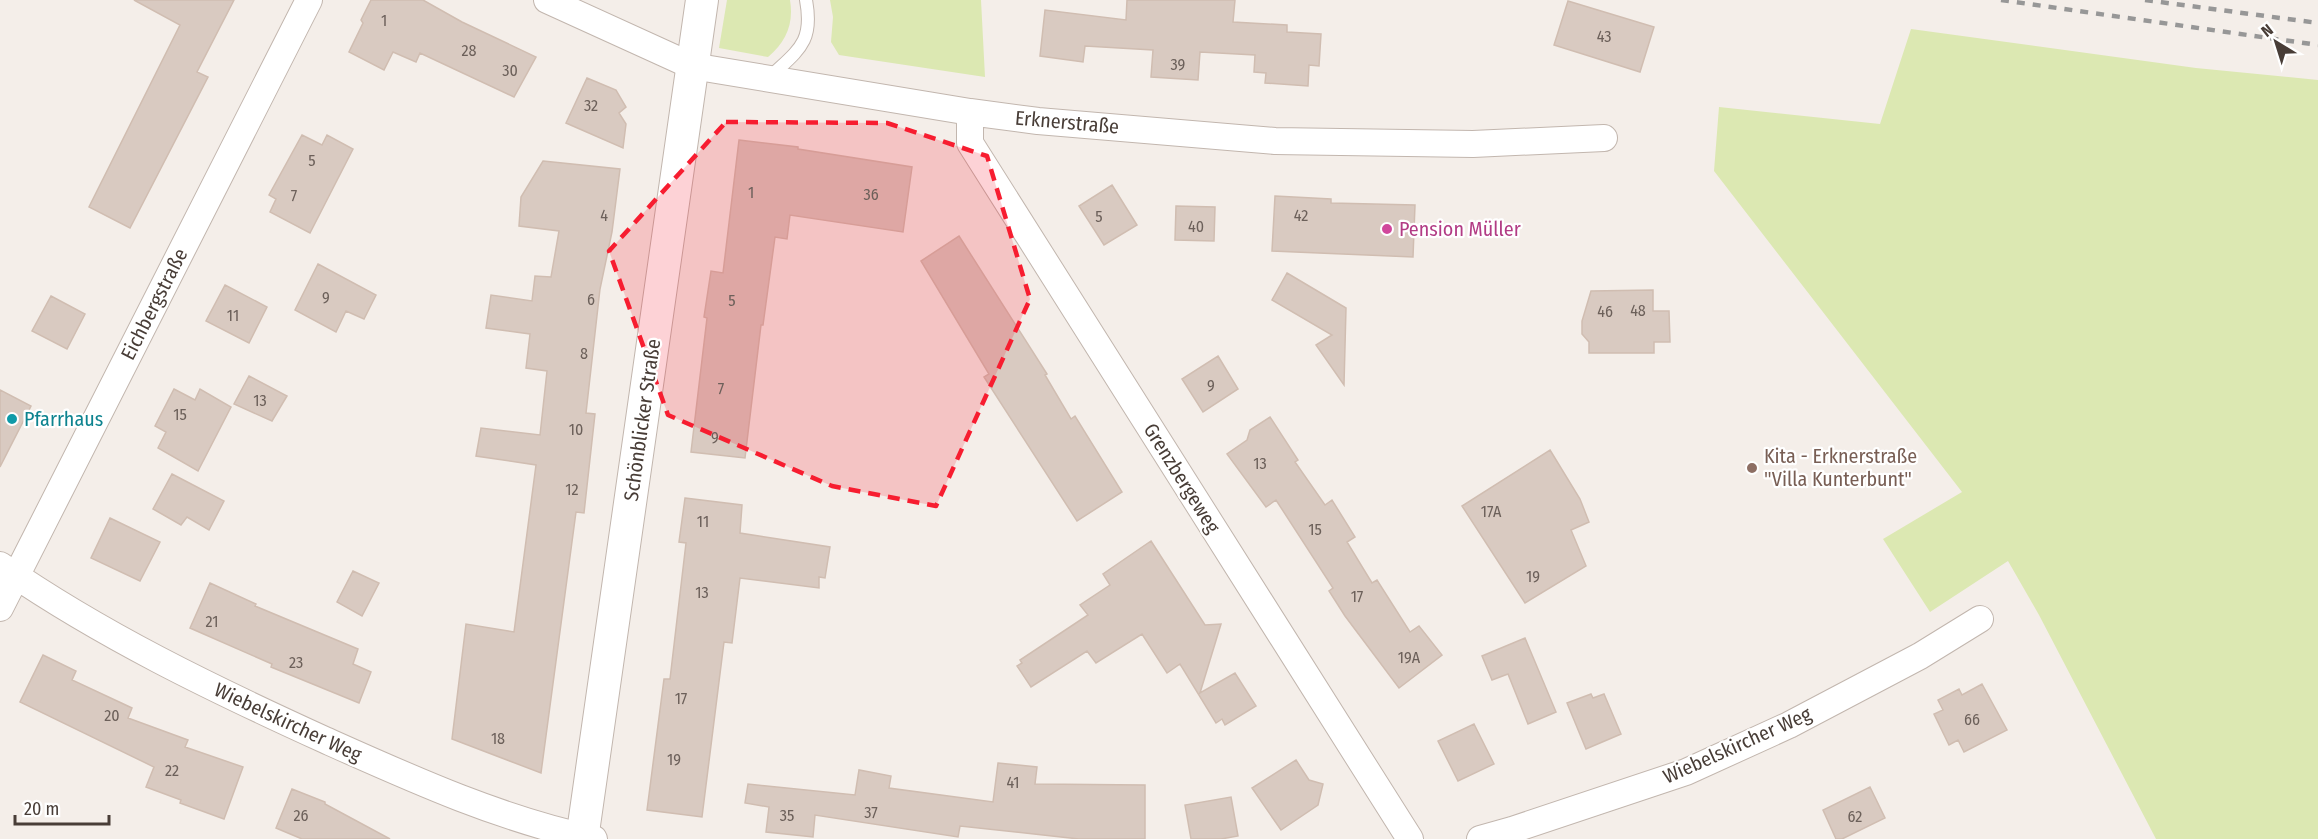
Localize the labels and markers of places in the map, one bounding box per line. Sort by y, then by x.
place label: Pension Müller [1399,217,1521,241]
marker: Pension Müller [1380,222,1394,236]
place label: Pfarrhaus [24,407,103,431]
marker: Pfarrhaus [5,412,19,426]
place label: Kita - Erknerstraße "Villa Kunterbunt" [1764,444,1917,491]
marker: Kita - Erknerstraße "Villa Kunterbunt" [1745,461,1759,475]

